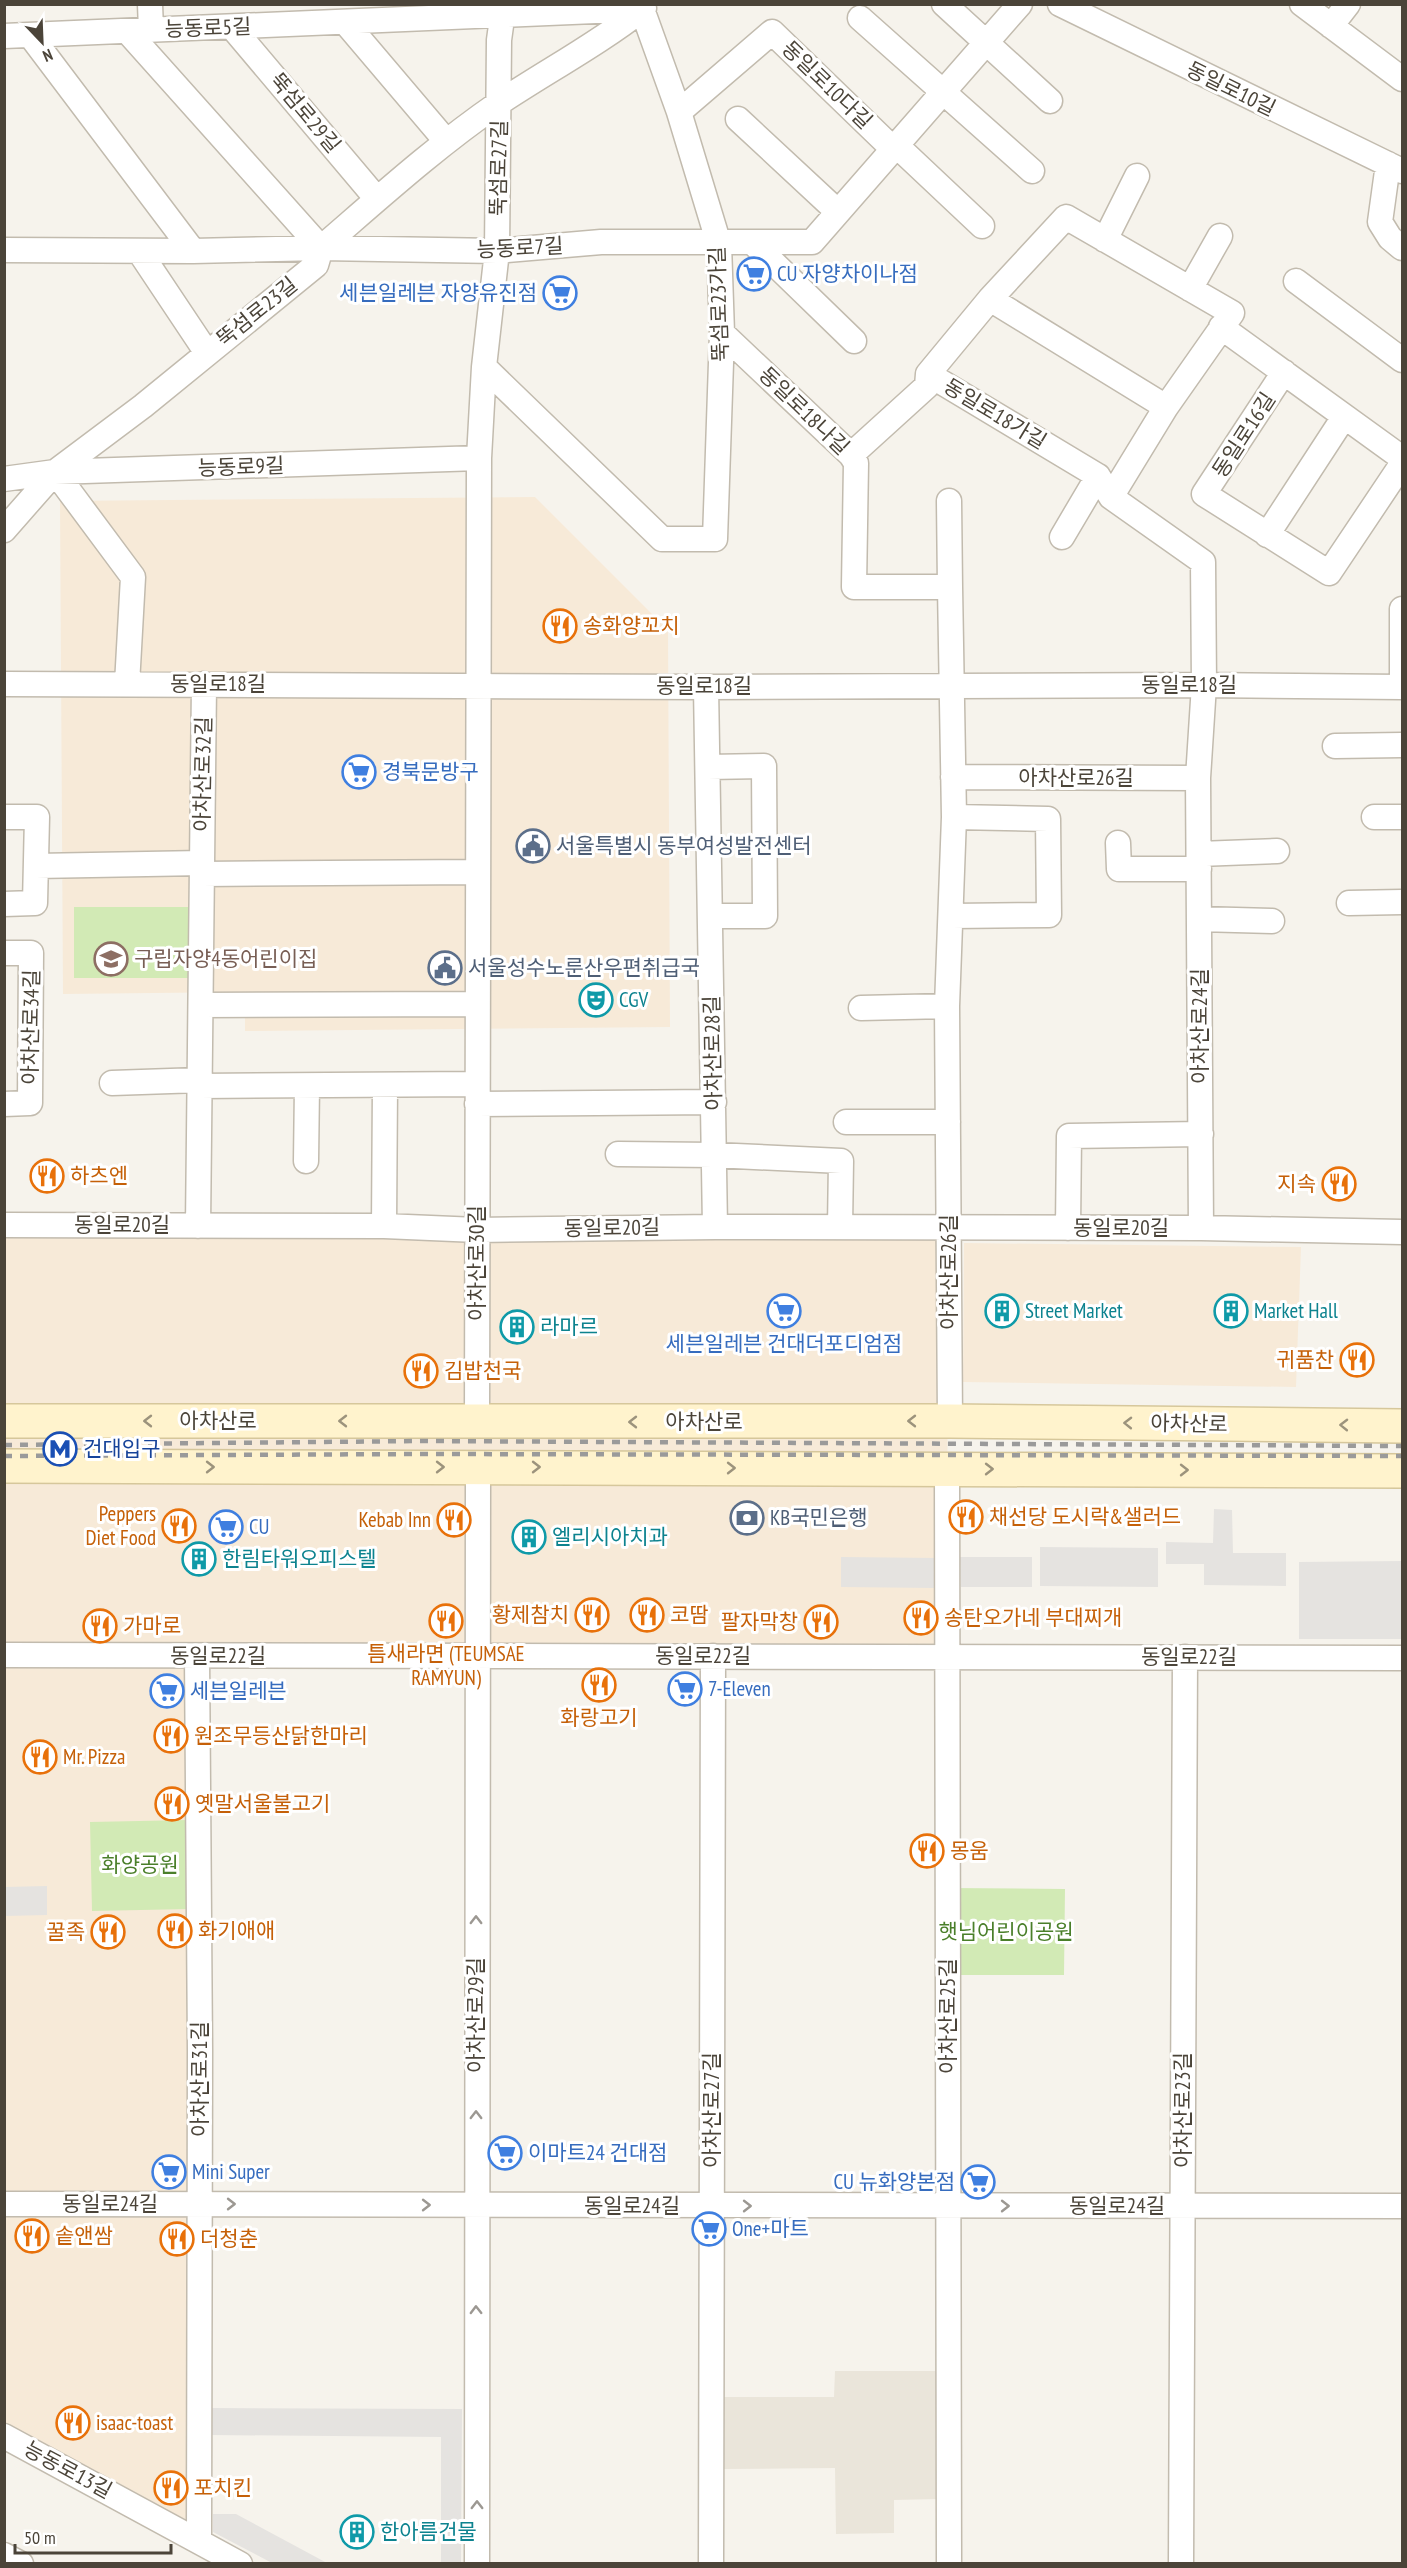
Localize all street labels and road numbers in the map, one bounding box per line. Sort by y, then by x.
street label: 능동로5길 [164,12,252,43]
street label: 동일로10다길 [776,35,878,134]
street label: 동일로10길 [1182,55,1280,122]
street label: 뚝섬로29길 [264,67,347,158]
street label: 뚝섬로27길 [484,120,513,216]
street label: 능동로7길 [476,232,564,263]
street label: 뚝섬로23가길 [703,246,734,362]
street label: 뚝섬로23길 [211,271,303,352]
street label: 동일로18나길 [753,361,855,460]
street label: 동일로18가길 [939,372,1052,455]
street label: 동일로16길 [1206,387,1281,482]
street label: 능동로9길 [197,451,285,482]
street label: 동일로18길 [170,670,266,697]
street label: 동일로18길 [1141,671,1237,698]
street label: 동일로18길 [656,672,752,699]
street label: 아차산로32길 [188,716,217,832]
street label: 아차산로26길 [1018,764,1134,791]
street label: 아차산로24길 [1186,968,1213,1084]
street label: 아차산로34길 [16,969,45,1085]
street label: 아차산로28길 [698,995,727,1111]
street label: 아차산로30길 [463,1205,490,1321]
street label: 동일로20길 [74,1211,170,1238]
street label: 동일로20길 [564,1213,660,1242]
street label: 아차산로26길 [935,1214,962,1330]
street label: 동일로20길 [1073,1214,1169,1241]
street label: 아차산로 [179,1407,257,1434]
street label: 아차산로 [665,1408,743,1435]
street label: 아차산로 [1150,1409,1228,1438]
street label: 동일로22길 [170,1642,266,1669]
street label: 동일로22길 [655,1642,751,1669]
street label: 동일로22길 [1141,1643,1237,1670]
street label: 아차산로29길 [462,1957,489,2073]
street label: 아차산로25길 [934,1958,961,2074]
street label: 아차산로31길 [186,2021,213,2137]
street label: 아차산로27길 [698,2052,725,2168]
street label: 아차산로23길 [1169,2052,1196,2168]
street label: 동일로24길 [62,2190,158,2217]
street label: 동일로24길 [584,2192,680,2219]
street label: 동일로24길 [1069,2192,1165,2219]
street label: 능동로13길 [19,2435,117,2504]

